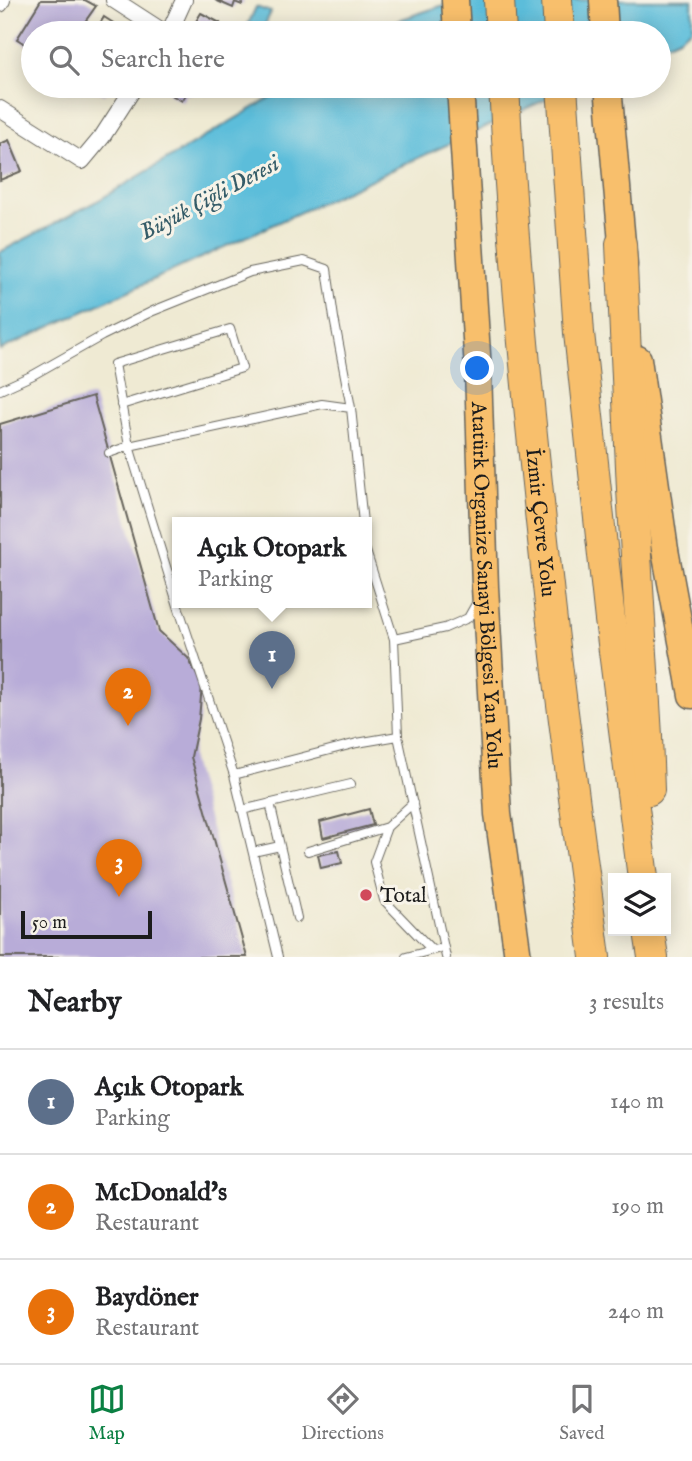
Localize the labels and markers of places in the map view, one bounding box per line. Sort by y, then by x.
pin: 1 [249,631,295,689]
pin: 2 [105,668,151,726]
pin: 3 [96,839,142,897]
place label: Total [380,883,427,910]
marker: Total [358,887,374,903]

